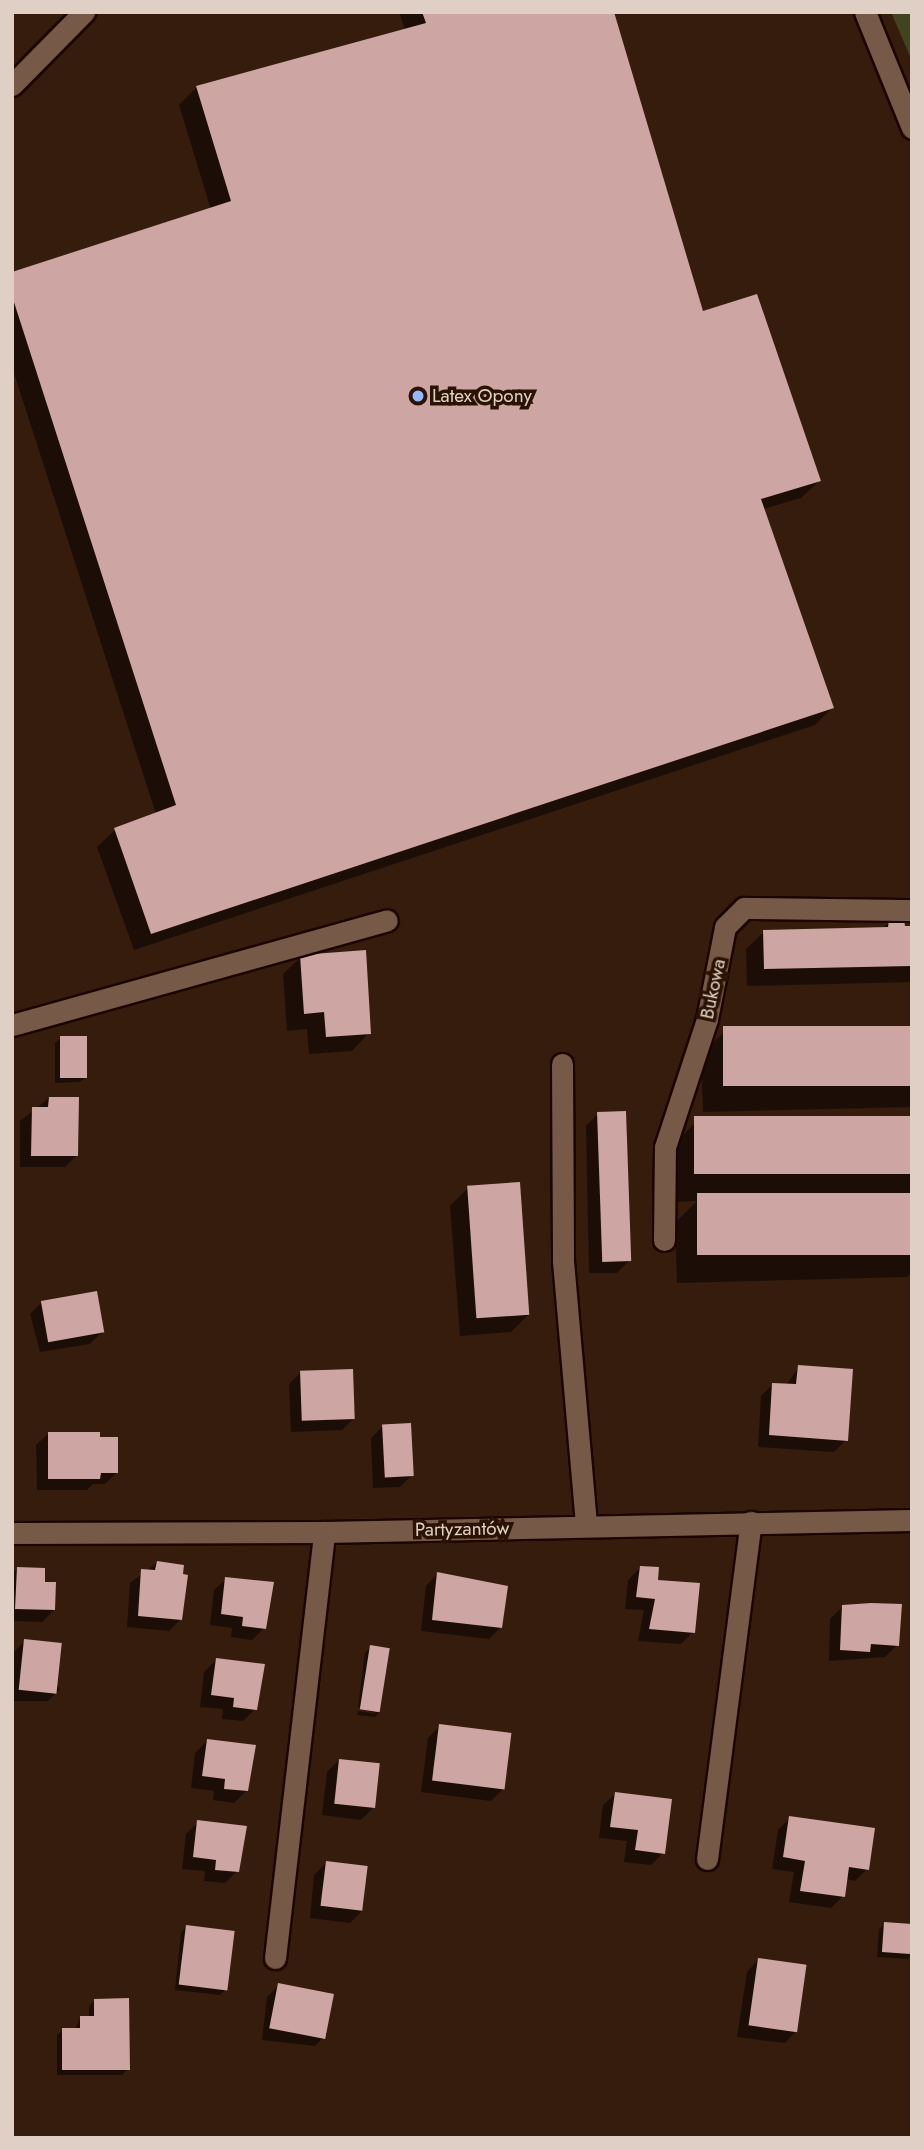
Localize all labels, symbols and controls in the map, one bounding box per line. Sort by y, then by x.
place label: Latex Opony [432,385,532,407]
marker: Latex Opony [410,388,426,404]
street label: Bukowa [696,957,730,1021]
street label: Partyzantów [415,1517,509,1541]

